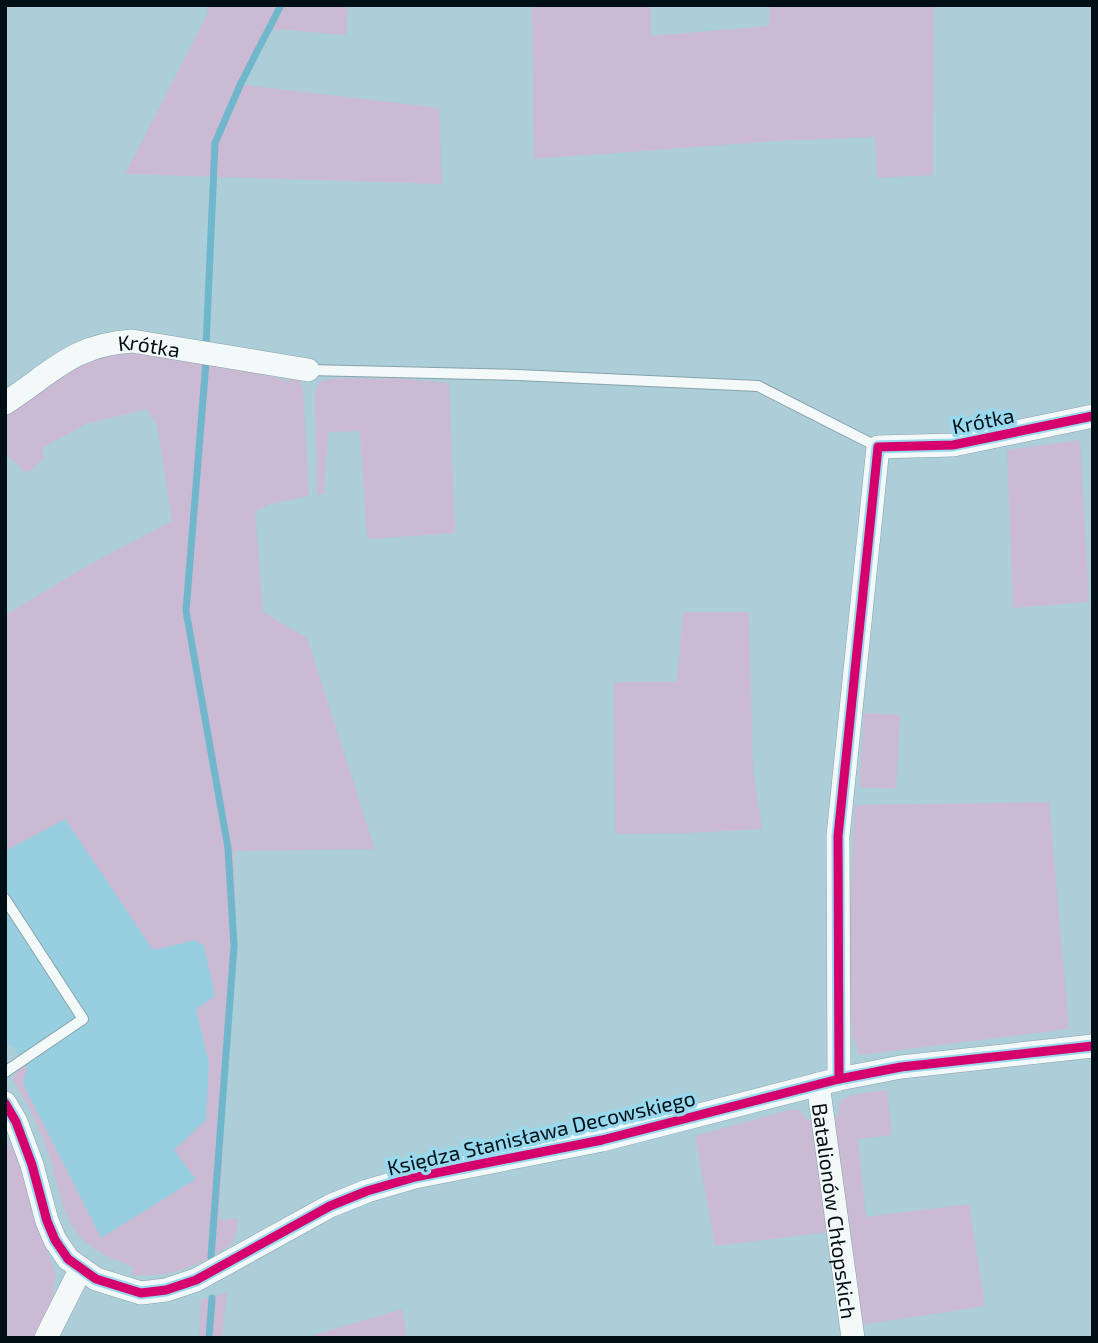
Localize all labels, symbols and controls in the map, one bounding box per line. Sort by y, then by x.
street label: Krótka [117,328,182,361]
street label: Krótka [950,402,1016,438]
street label: Księdza Stanisława Decowskiego [384,1084,698,1180]
street label: Batalionów Chłopskich [808,1101,863,1320]

